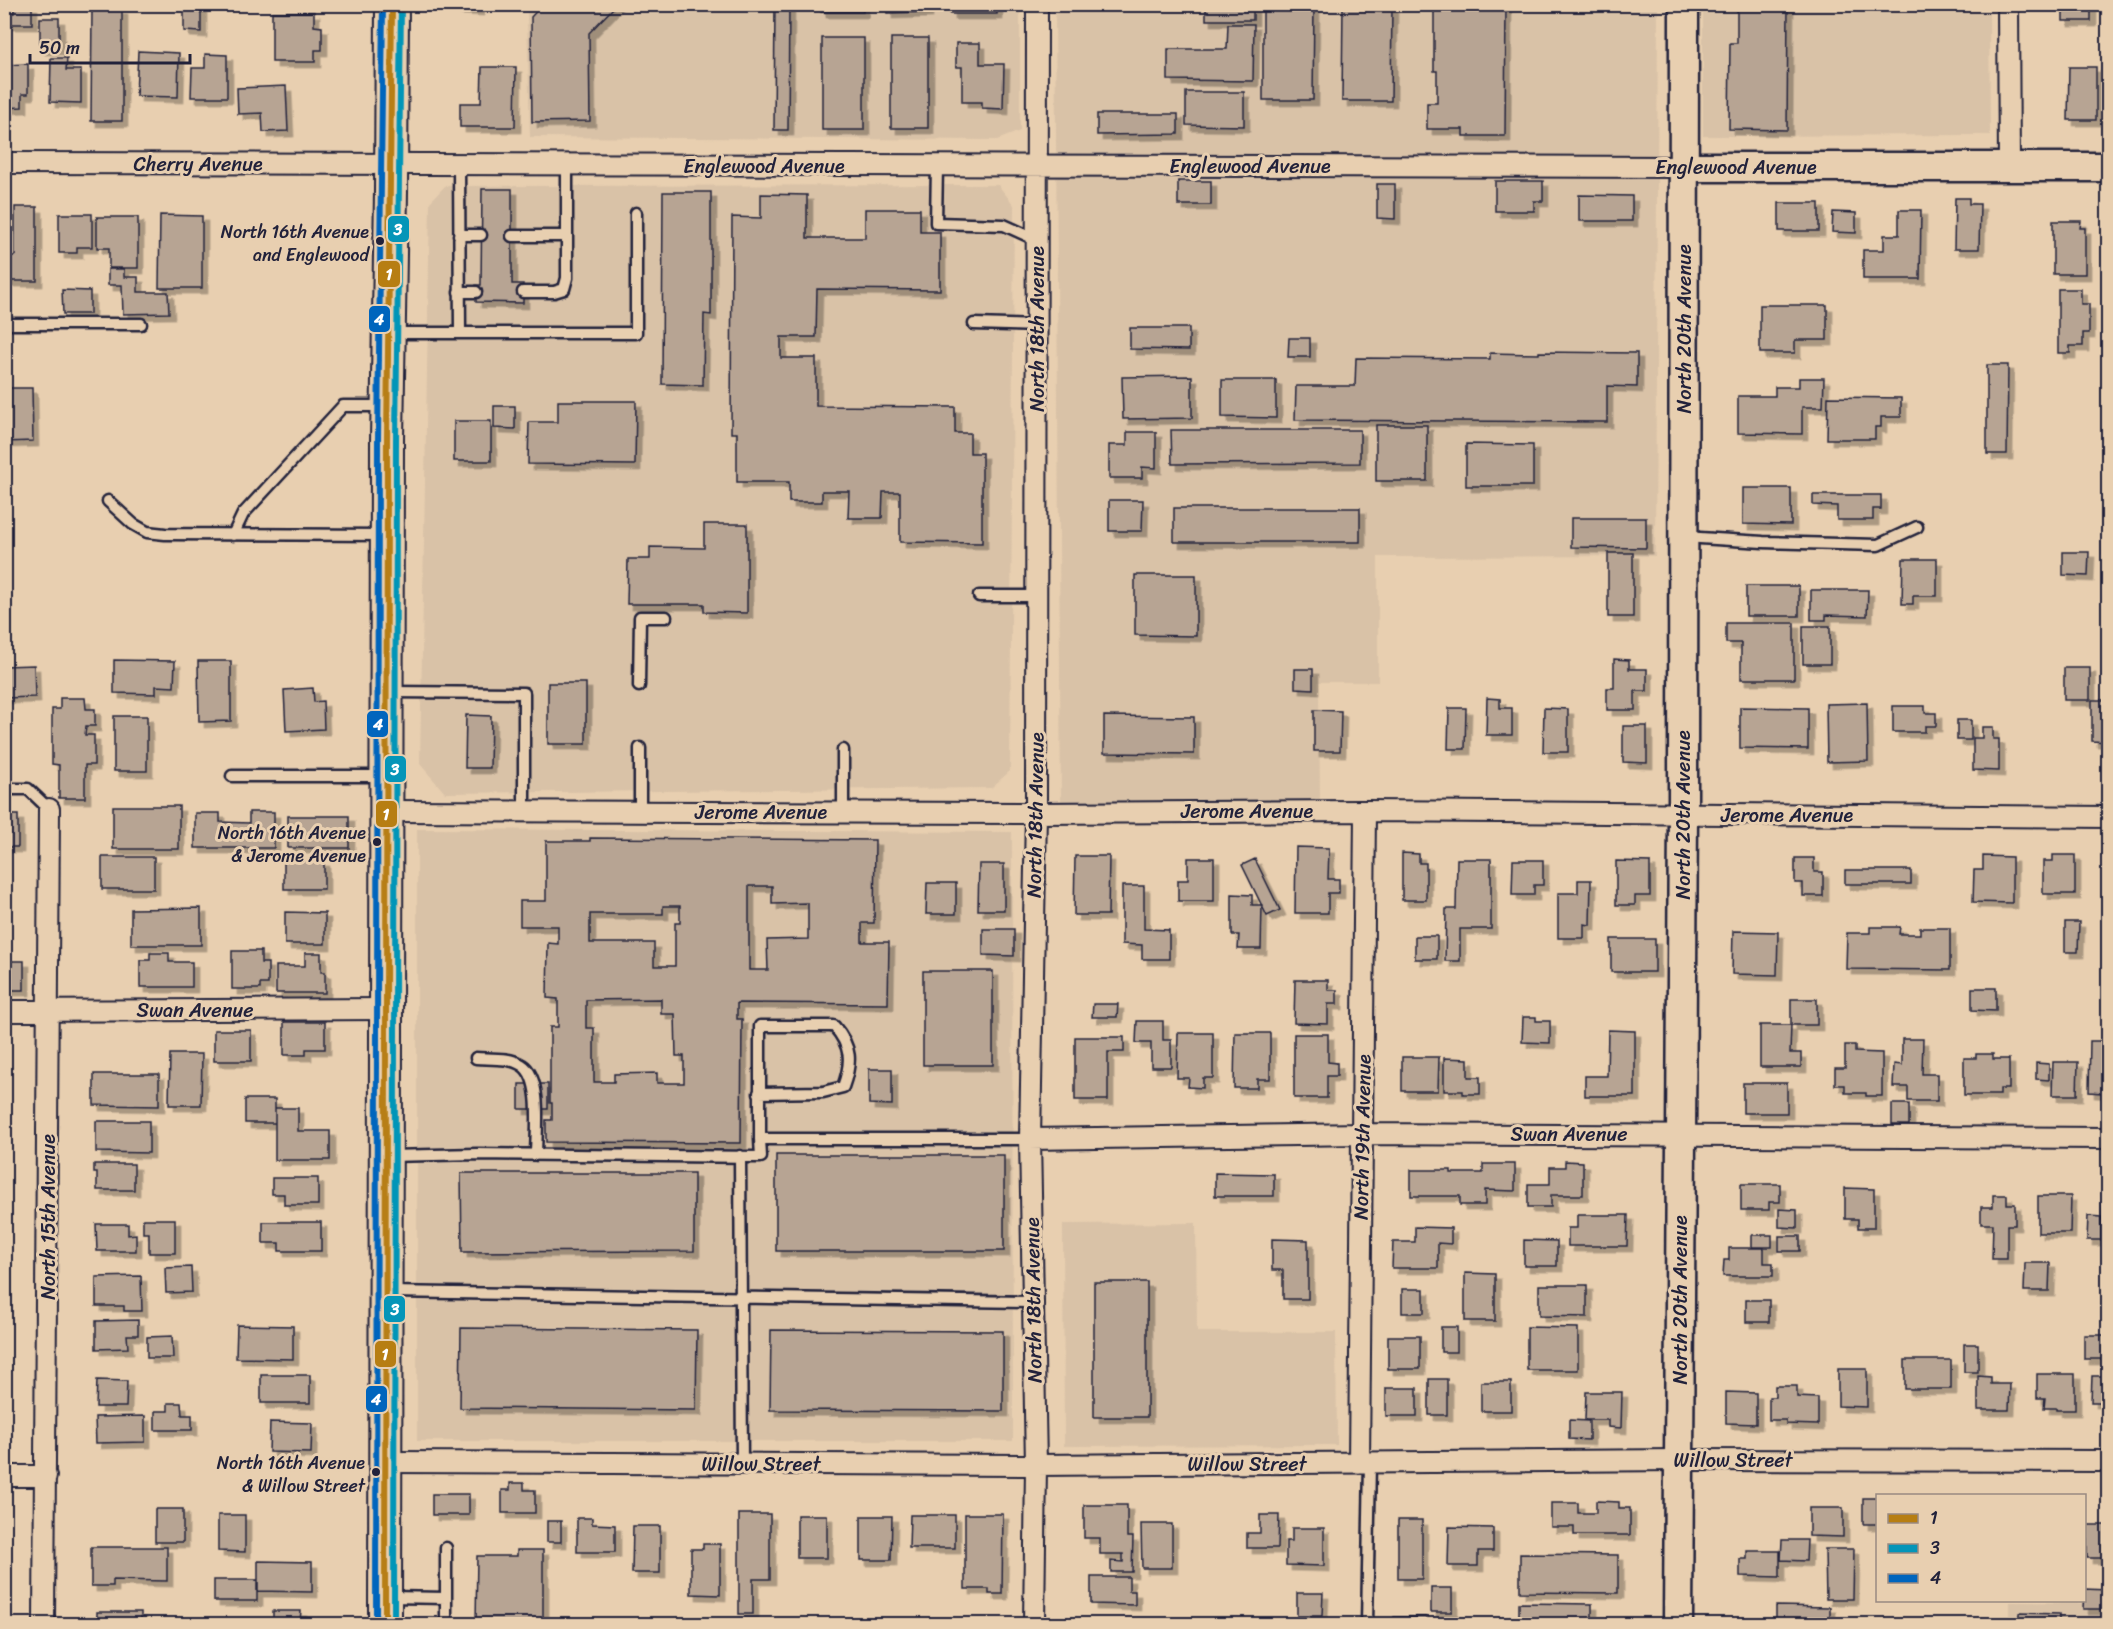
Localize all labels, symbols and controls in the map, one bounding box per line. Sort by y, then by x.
scale bar [30,27,190,65]
text: 50 m [39,32,80,64]
street label: Cherry Avenue [133,147,263,182]
street label: Englewood Avenue [683,149,845,184]
street label: Englewood Avenue [1169,149,1331,184]
street label: Englewood Avenue [1655,150,1817,185]
line badge: 3 [387,215,410,243]
text: 3 [393,215,403,244]
place label: North 16th Avenue and Englewood [221,216,371,271]
marker: North 16th Avenue and Englewood [374,235,386,247]
street label: North 20th Avenue [1667,244,1702,414]
street label: North 18th Avenue [1020,246,1055,412]
line badge: 1 [377,260,401,288]
text: 1 [386,260,393,289]
line badge: 4 [368,305,391,333]
text: 4 [373,305,384,334]
line badge: 4 [366,710,389,738]
text: 4 [372,710,383,739]
street label: North 20th Avenue [1666,730,1701,900]
street label: North 18th Avenue [1017,732,1054,898]
line badge: 3 [384,755,407,783]
text: 3 [390,755,400,784]
street label: Jerome Avenue [1180,794,1313,829]
street label: Jerome Avenue [694,795,827,830]
street label: Jerome Avenue [1720,798,1853,833]
line badge: 1 [375,800,398,828]
text: 1 [383,800,390,829]
place label: North 16th Avenue & Jerome Avenue [218,817,366,872]
marker: North 16th Avenue & Jerome Avenue [371,836,383,848]
street label: Swan Avenue [137,993,253,1028]
street label: North 19th Avenue [1344,1053,1381,1220]
street label: Swan Avenue [1511,1117,1627,1152]
street label: North 15th Avenue [31,1134,66,1300]
street label: North 20th Avenue [1663,1215,1698,1385]
street label: North 18th Avenue [1015,1217,1052,1383]
line badge: 3 [383,1295,406,1323]
text: 3 [390,1295,400,1324]
line badge: 1 [374,1340,397,1368]
text: 1 [382,1340,389,1369]
line badge: 4 [365,1385,388,1413]
text: 4 [370,1385,381,1414]
street label: Willow Street [1674,1443,1793,1478]
place label: North 16th Avenue & Willow Street [217,1447,366,1502]
street label: Willow Street [702,1447,821,1482]
street label: Willow Street [1188,1447,1307,1482]
marker: North 16th Avenue & Willow Street [370,1466,382,1478]
legend [1876,1494,2086,1602]
text: 1 [1930,1502,1938,1534]
text: 3 [1930,1532,1940,1564]
text: 4 [1930,1562,1941,1594]

